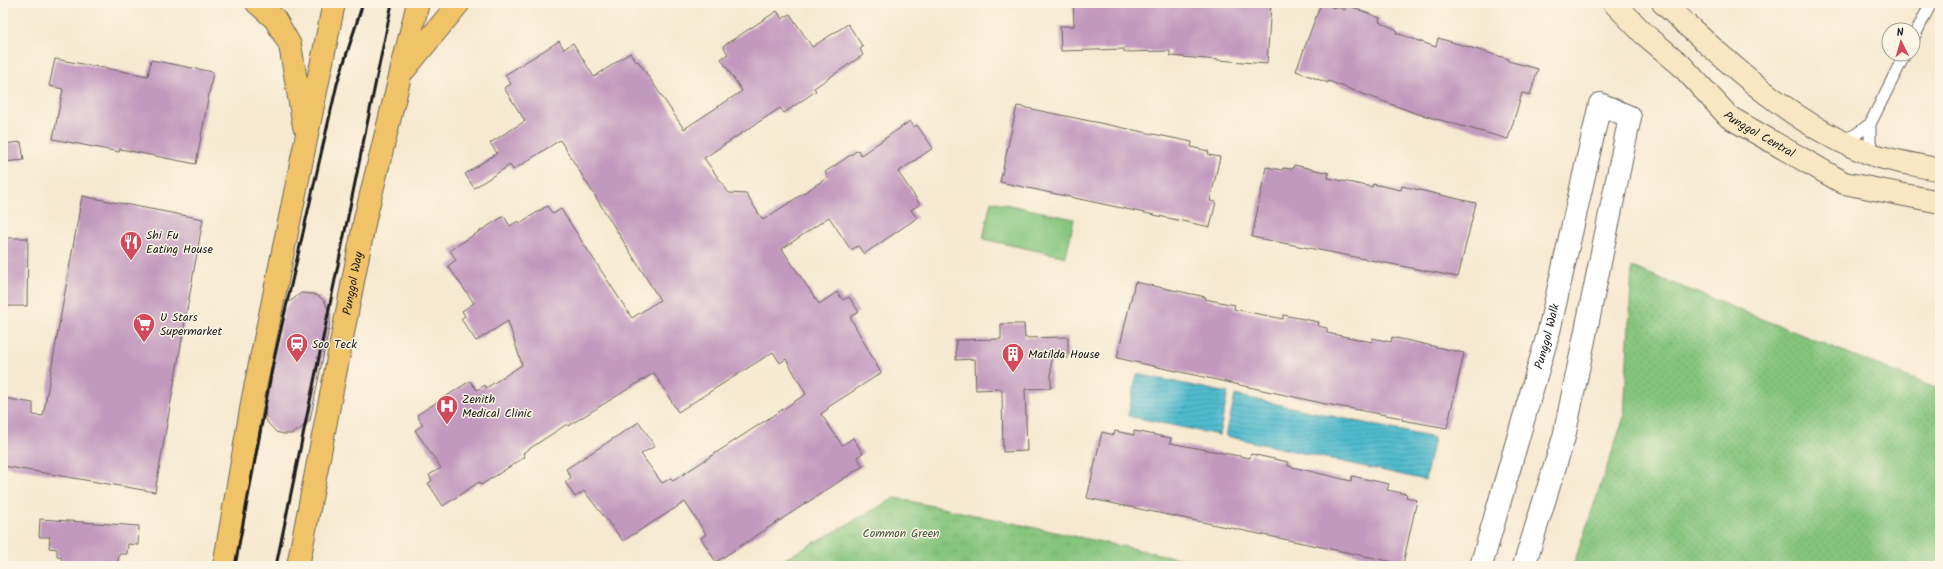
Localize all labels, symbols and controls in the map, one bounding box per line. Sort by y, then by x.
north arrow [1881,22,1921,62]
text: N [1896,24,1905,42]
street label: Punggol Central [1718,107,1798,163]
place label: Shi Fu Eating House [146,226,213,259]
restaurant icon: Shi Fu Eating House [118,229,144,262]
street label: Punggol Way [338,250,369,317]
street label: Punggol Walk [1529,302,1565,371]
place label: U Stars Supermarket [160,308,222,341]
supermarket icon: U Stars Supermarket [131,311,157,344]
station icon: Soo Teck [284,331,310,364]
place label: Soo Teck [312,335,357,354]
building icon: Matilda House [1000,341,1026,374]
place label: Matilda House [1028,345,1100,364]
place label: Zenith Medical Clinic [462,390,532,423]
hospital icon: Zenith Medical Clinic [434,393,460,426]
park label: Common Green [863,524,939,543]

